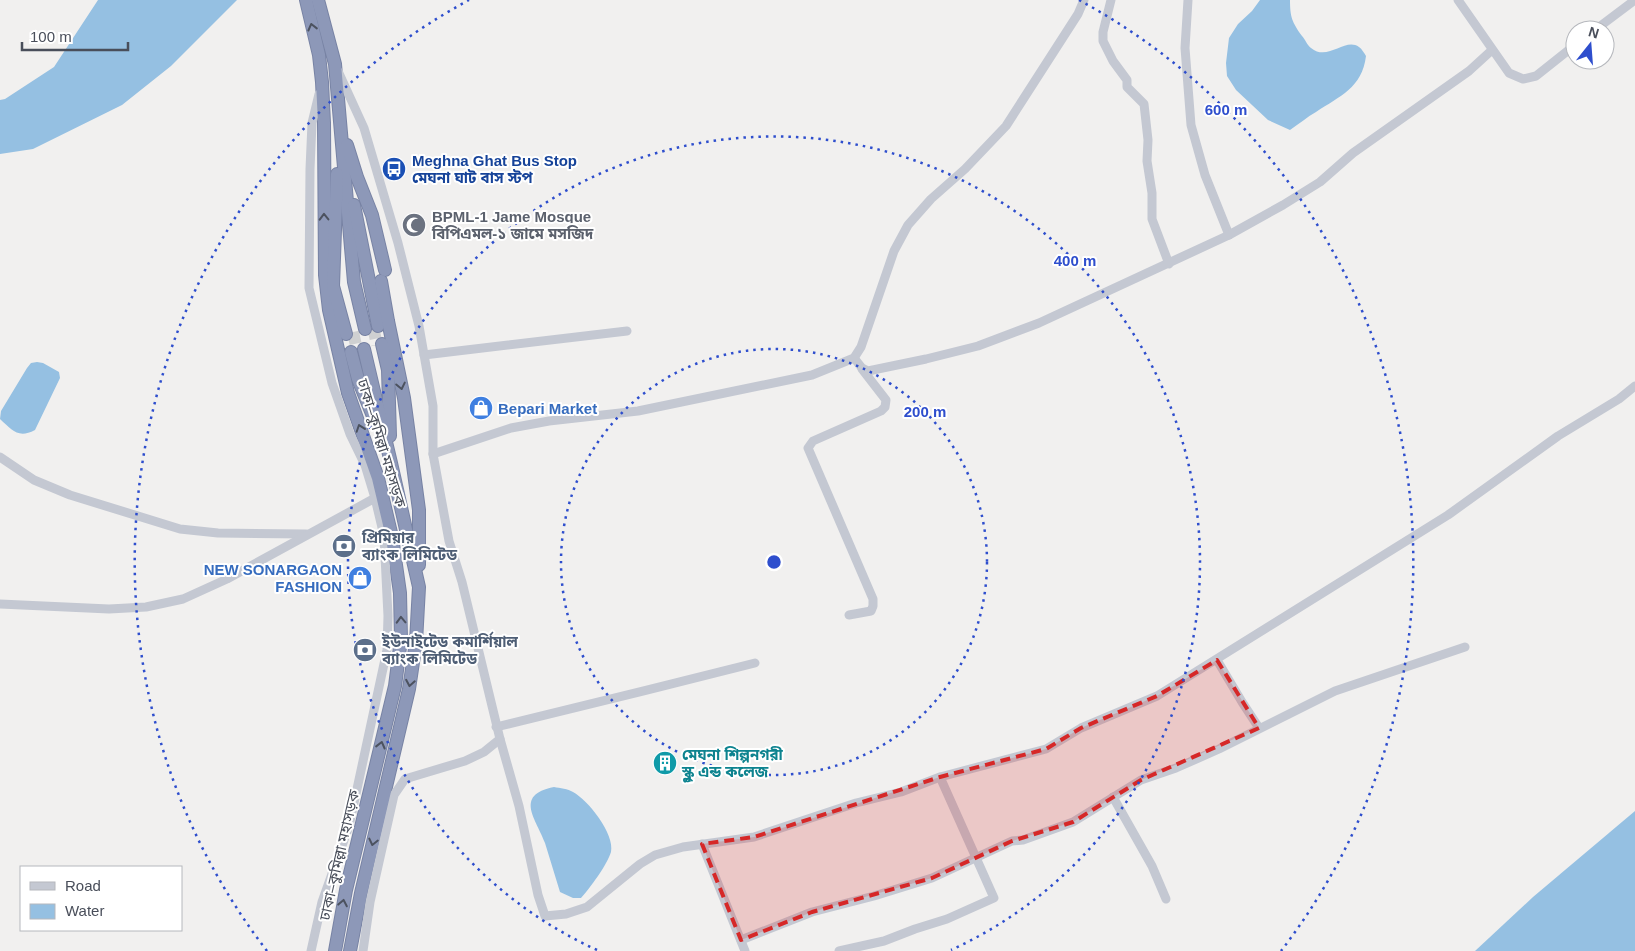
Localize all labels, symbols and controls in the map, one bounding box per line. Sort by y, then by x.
scale bar [22,20,129,52]
north arrow [1565,20,1615,70]
text: N [1587,23,1601,42]
one-way arrow [308,24,318,32]
text: 100 m [30,28,72,45]
text: 600 m [1205,101,1247,118]
place label: Meghna Ghat Bus Stop মেঘনা ঘাট বাস স্টপ [412,152,577,186]
bus stop icon: Meghna Ghat Bus Stop মেঘনা ঘাট বাস স্টপ [381,156,407,182]
place label: BPML-1 Jame Mosque বিপিএমল-১ জামে মসজিদ [431,208,594,242]
mosque icon: BPML-1 Jame Mosque বিপিএমল-১ জামে মসজিদ [401,212,427,238]
one-way arrow [319,213,330,221]
text: 400 m [1054,252,1096,269]
street label: ঢাকা–কুমিল্লা মহাসড়ক [353,376,410,510]
one-way arrow [396,382,406,391]
shop icon: Bepari Market [468,395,494,421]
place label: Bepari Market [498,400,597,417]
text: 200 m [904,403,946,420]
one-way arrow [356,424,366,433]
place label: প্রিমিয়ার ব্যাংক লিমিটেড [361,529,457,563]
bank icon: প্রিমিয়ার ব্যাংক লিমিটেড [331,533,357,559]
centre of rings [765,553,783,571]
place label: NEW SONARGAON FASHION [204,561,342,595]
shop icon: NEW SONARGAON FASHION [347,565,373,591]
one-way arrow [395,616,406,624]
place label: ইউনাইটেড কমার্শিয়াল ব্যাংক লিমিটেড [381,631,518,667]
bank icon: ইউনাইটেড কমার্শিয়াল ব্যাংক লিমিটেড [352,637,378,663]
one-way arrow [405,679,415,688]
one-way arrow [375,740,386,749]
place label: মেঘনা শিল্পনগরী স্কুল এন্ড কলেজ [681,746,784,783]
building icon: মেঘনা শিল্পনগরী স্কুল এন্ড কলেজ [652,750,678,776]
street label: ঢাকা–কুমিল্লা মহাসড়ক [315,787,363,923]
one-way arrow [368,837,379,846]
legend [20,866,182,931]
text: Road [65,877,101,894]
one-way arrow [338,899,348,907]
text: Water [65,902,104,919]

